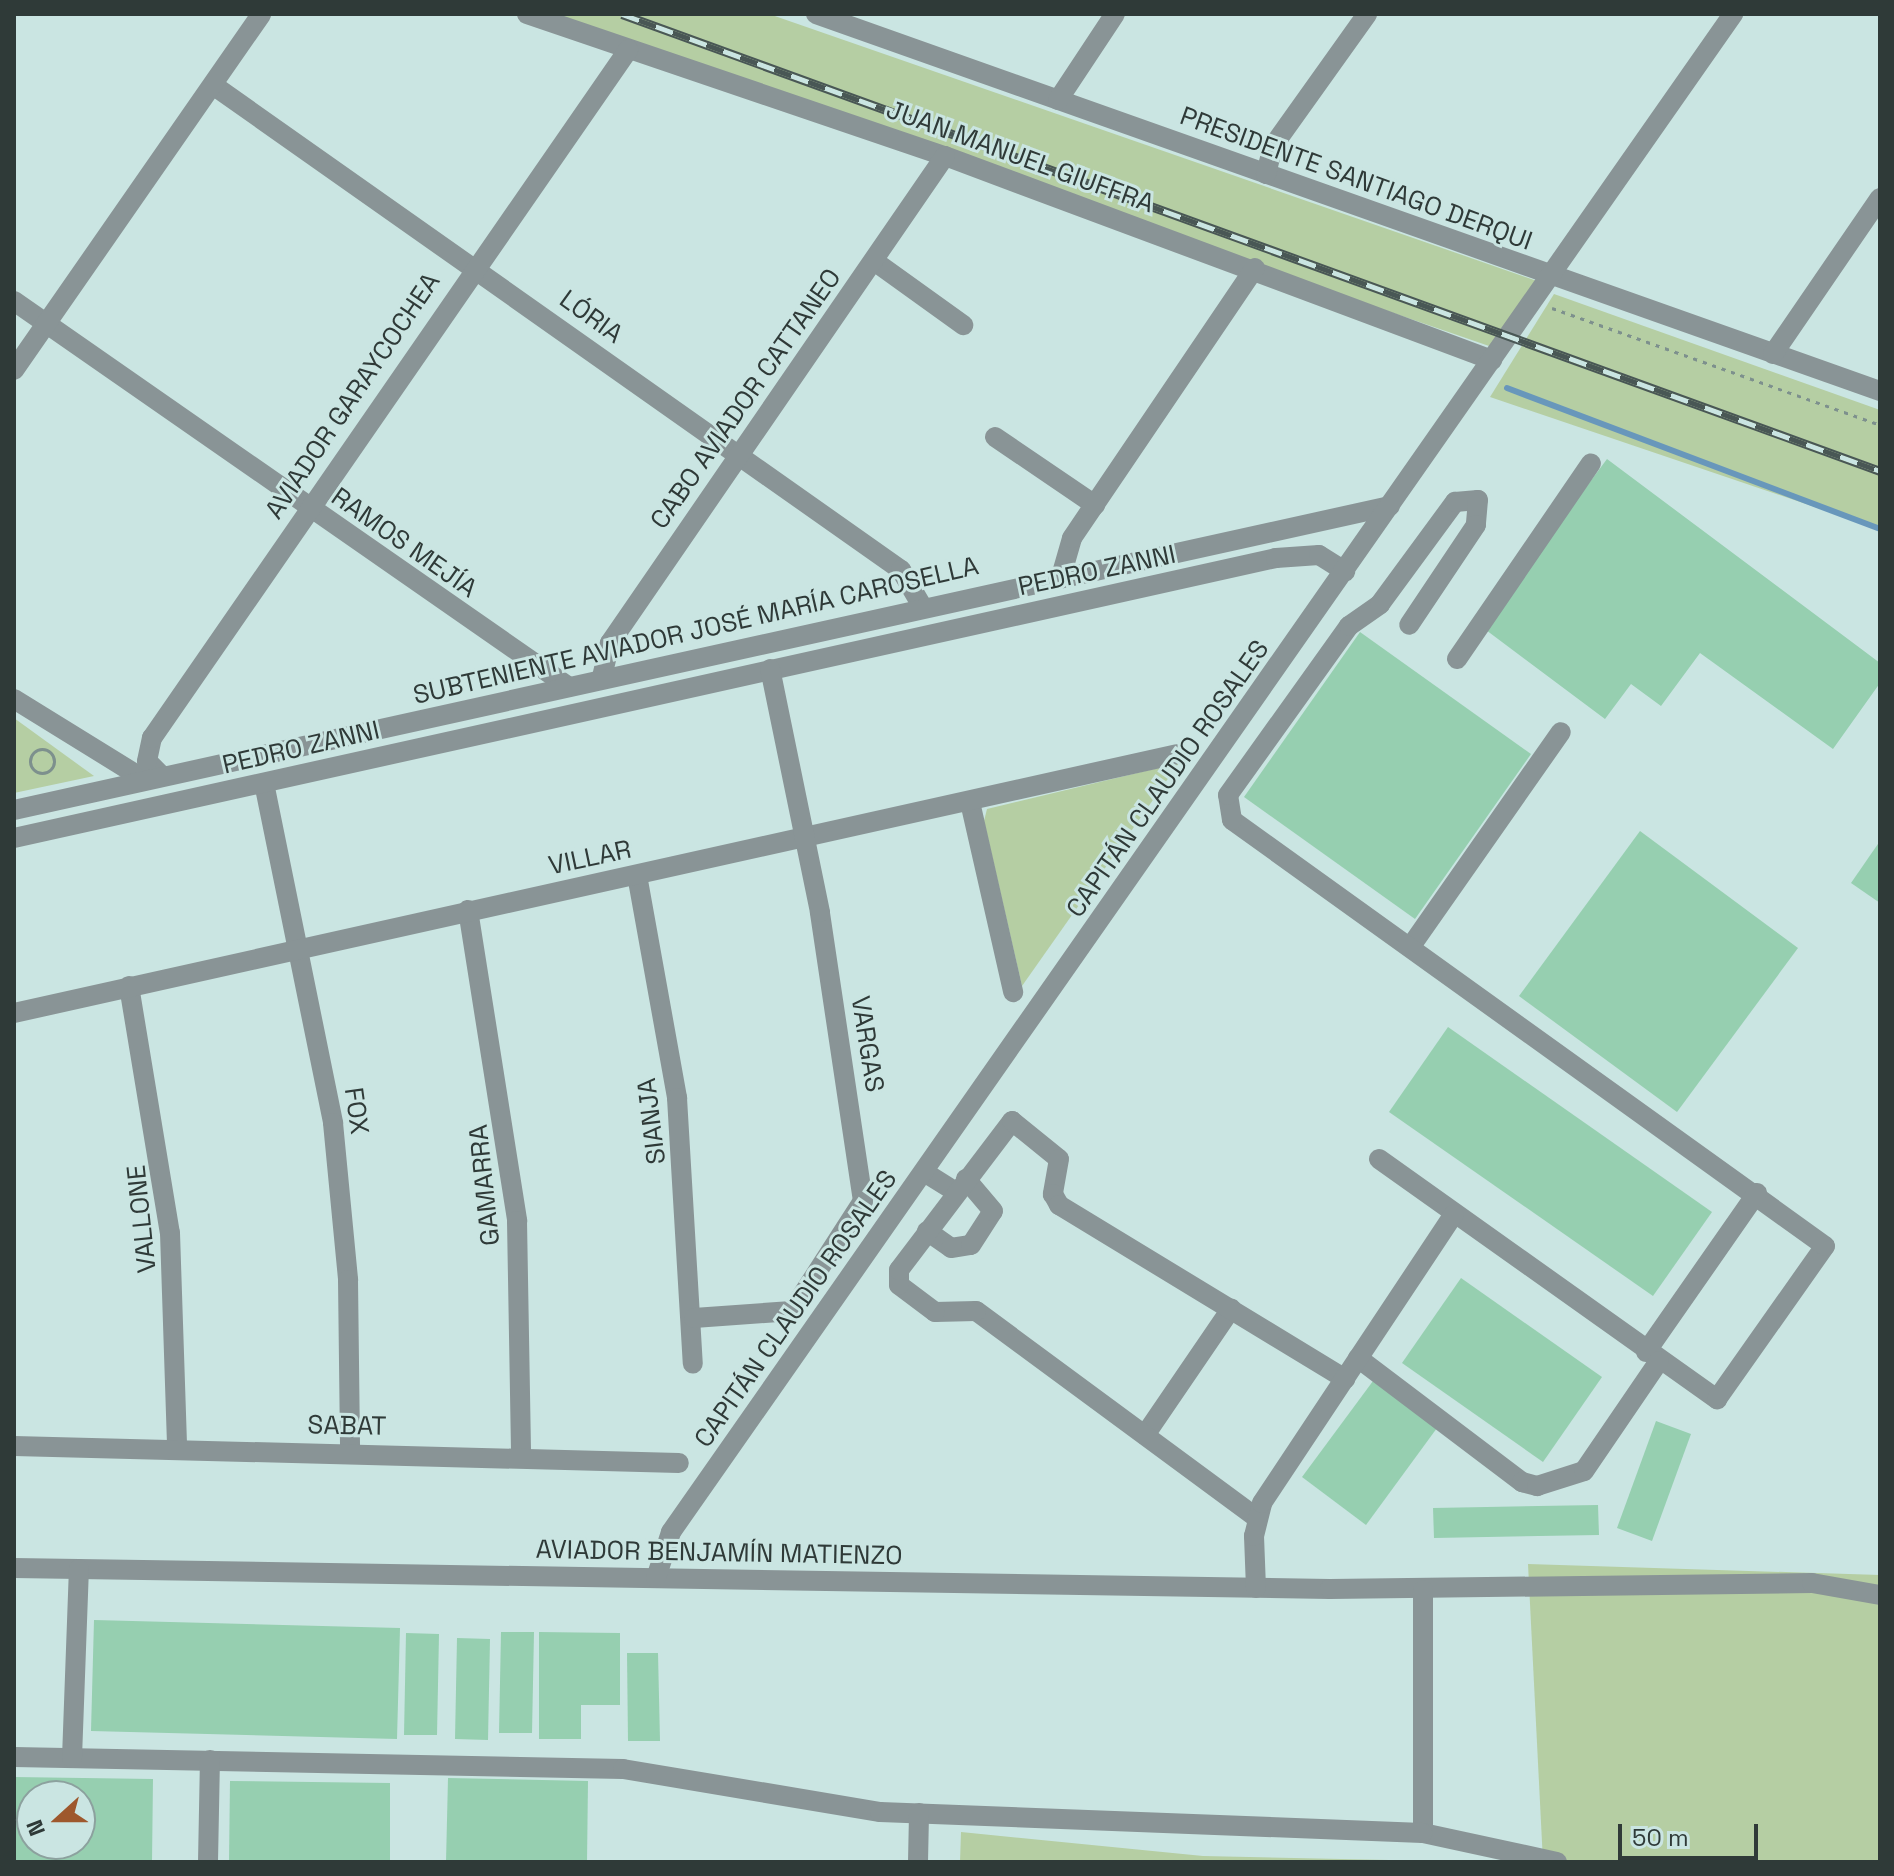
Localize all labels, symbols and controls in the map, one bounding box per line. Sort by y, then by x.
street label: JUAN MANUEL GIUFFRA [882,94,1158,220]
street label: PRESIDENTE SANTIAGO DERQUI [1176,101,1536,257]
street label: CABO AVIADOR CATTANEO [644,263,848,535]
street label: AVIADOR GARAYCOCHEA [259,267,447,525]
street label: LÓRIA [553,284,629,350]
street label: RAMOS MEJÍA [325,481,483,605]
street label: PEDRO ZANNI [1015,539,1179,603]
street label: SUBTENIENTE AVIADOR JOSÉ MARÍA CAROSELLA [410,551,982,711]
street label: CAPITÁN CLAUDIO ROSALES [1060,634,1276,924]
street label: PEDRO ZANNI [219,715,383,781]
street label: VILLAR [546,834,634,882]
street label: VARGAS [844,994,890,1094]
street label: SIANJA [631,1076,673,1166]
street label: FOX [337,1085,375,1137]
street label: GAMARRA [463,1123,507,1247]
street label: VALLONE [121,1164,163,1274]
street label: CAPITÁN CLAUDIO ROSALES [688,1164,904,1454]
street label: SABAT [307,1410,387,1442]
street label: AVIADOR BENJAMÍN MATIENZO [535,1534,903,1572]
north arrow [16,1780,96,1860]
scale bar [1622,1808,1762,1858]
text: N [20,1816,51,1840]
text: 50 m [1632,1822,1689,1853]

